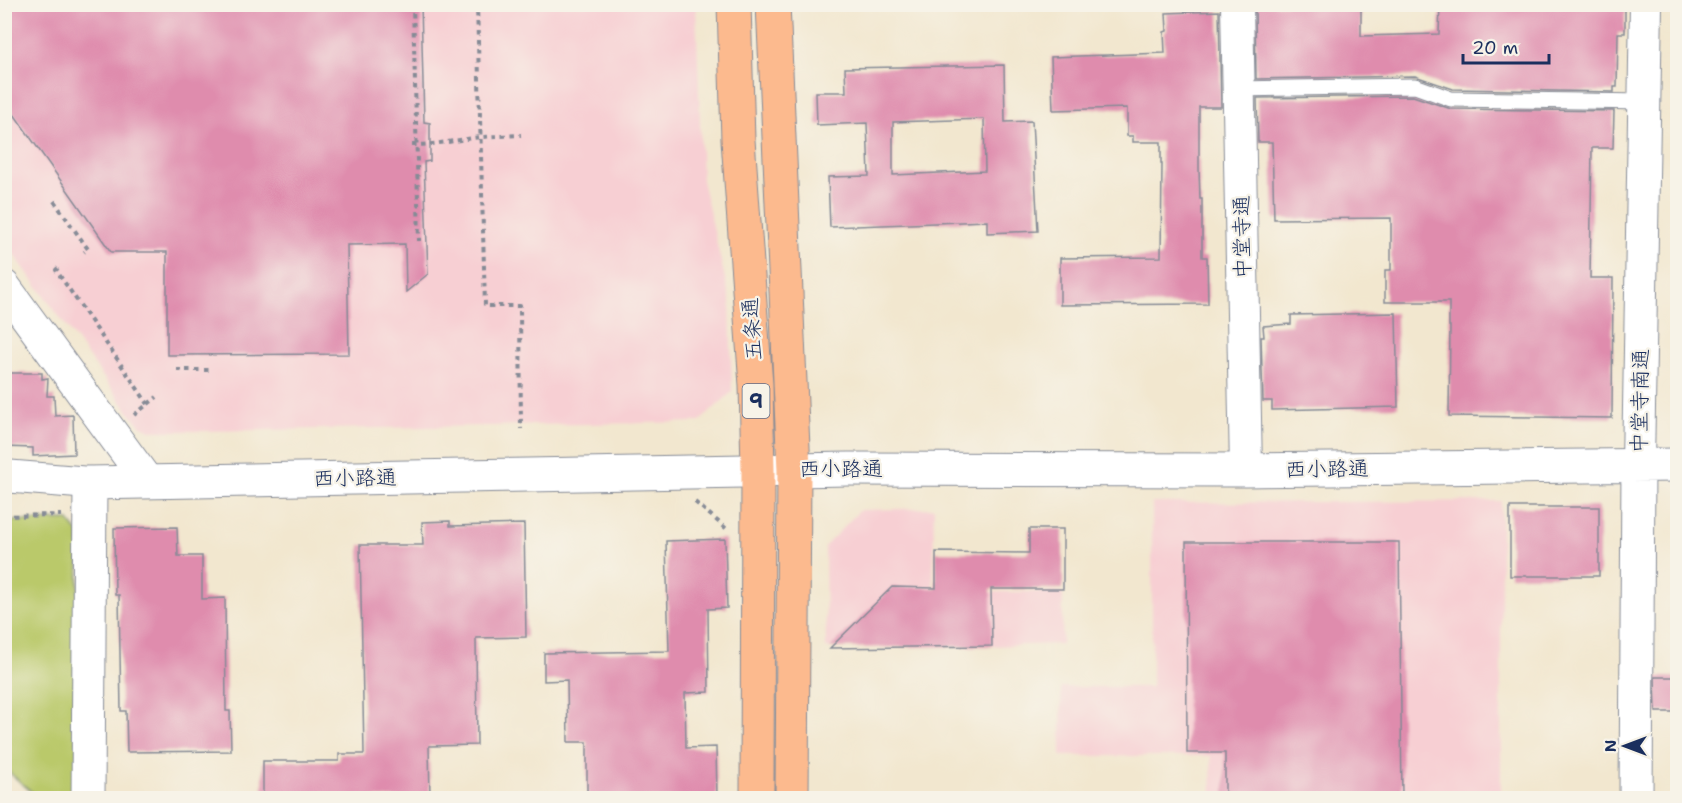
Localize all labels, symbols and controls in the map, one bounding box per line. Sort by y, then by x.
scale bar [1463,27,1548,65]
text: 20 m [1472,36,1518,60]
street label: 中堂寺通 [1227,195,1257,279]
street label: 五条通 [736,297,768,361]
street label: 中堂寺南通 [1625,348,1655,454]
road number: 9 [742,384,770,418]
street label: 西小路通 [1285,454,1369,484]
street label: 西小路通 [799,455,883,483]
street label: 西小路通 [313,463,397,493]
north arrow [1595,716,1655,776]
text: N [1600,740,1621,752]

